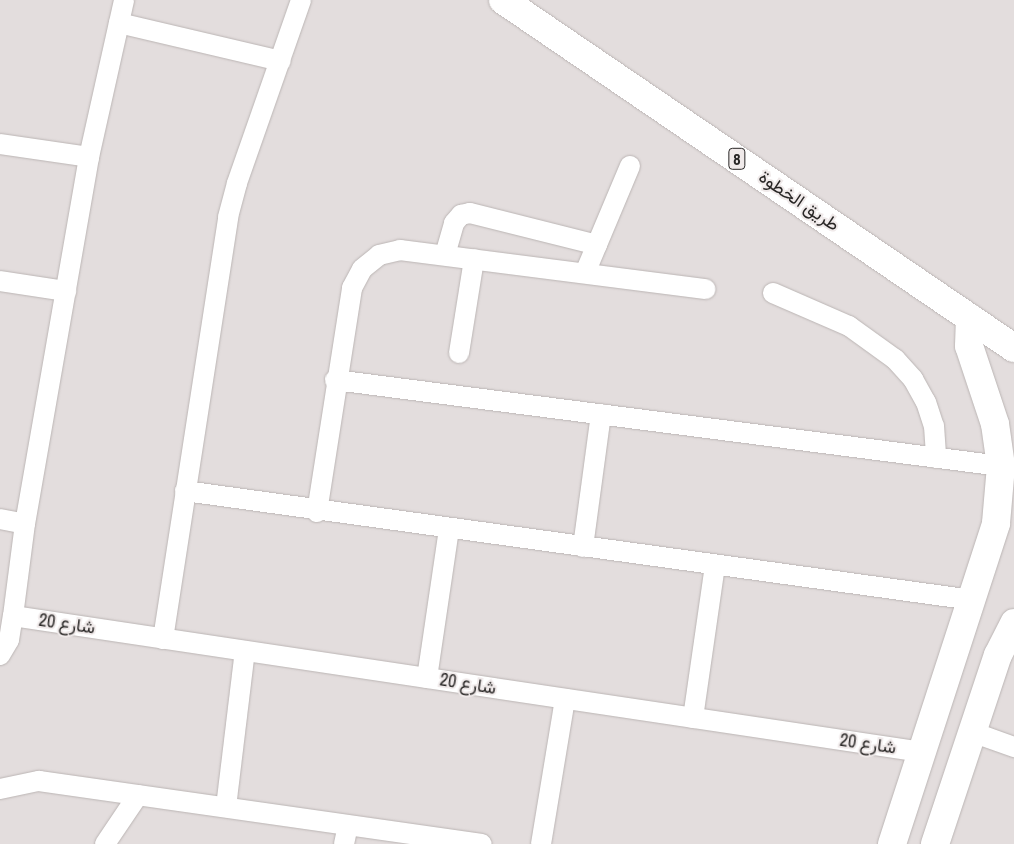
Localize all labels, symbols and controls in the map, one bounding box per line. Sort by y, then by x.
road number: 8 [728,146,746,172]
street label: طريق الخطوة [755,166,843,236]
street label: شارع 20 [37,609,97,639]
street label: شارع 20 [438,669,498,699]
street label: شارع 20 [838,729,898,759]

